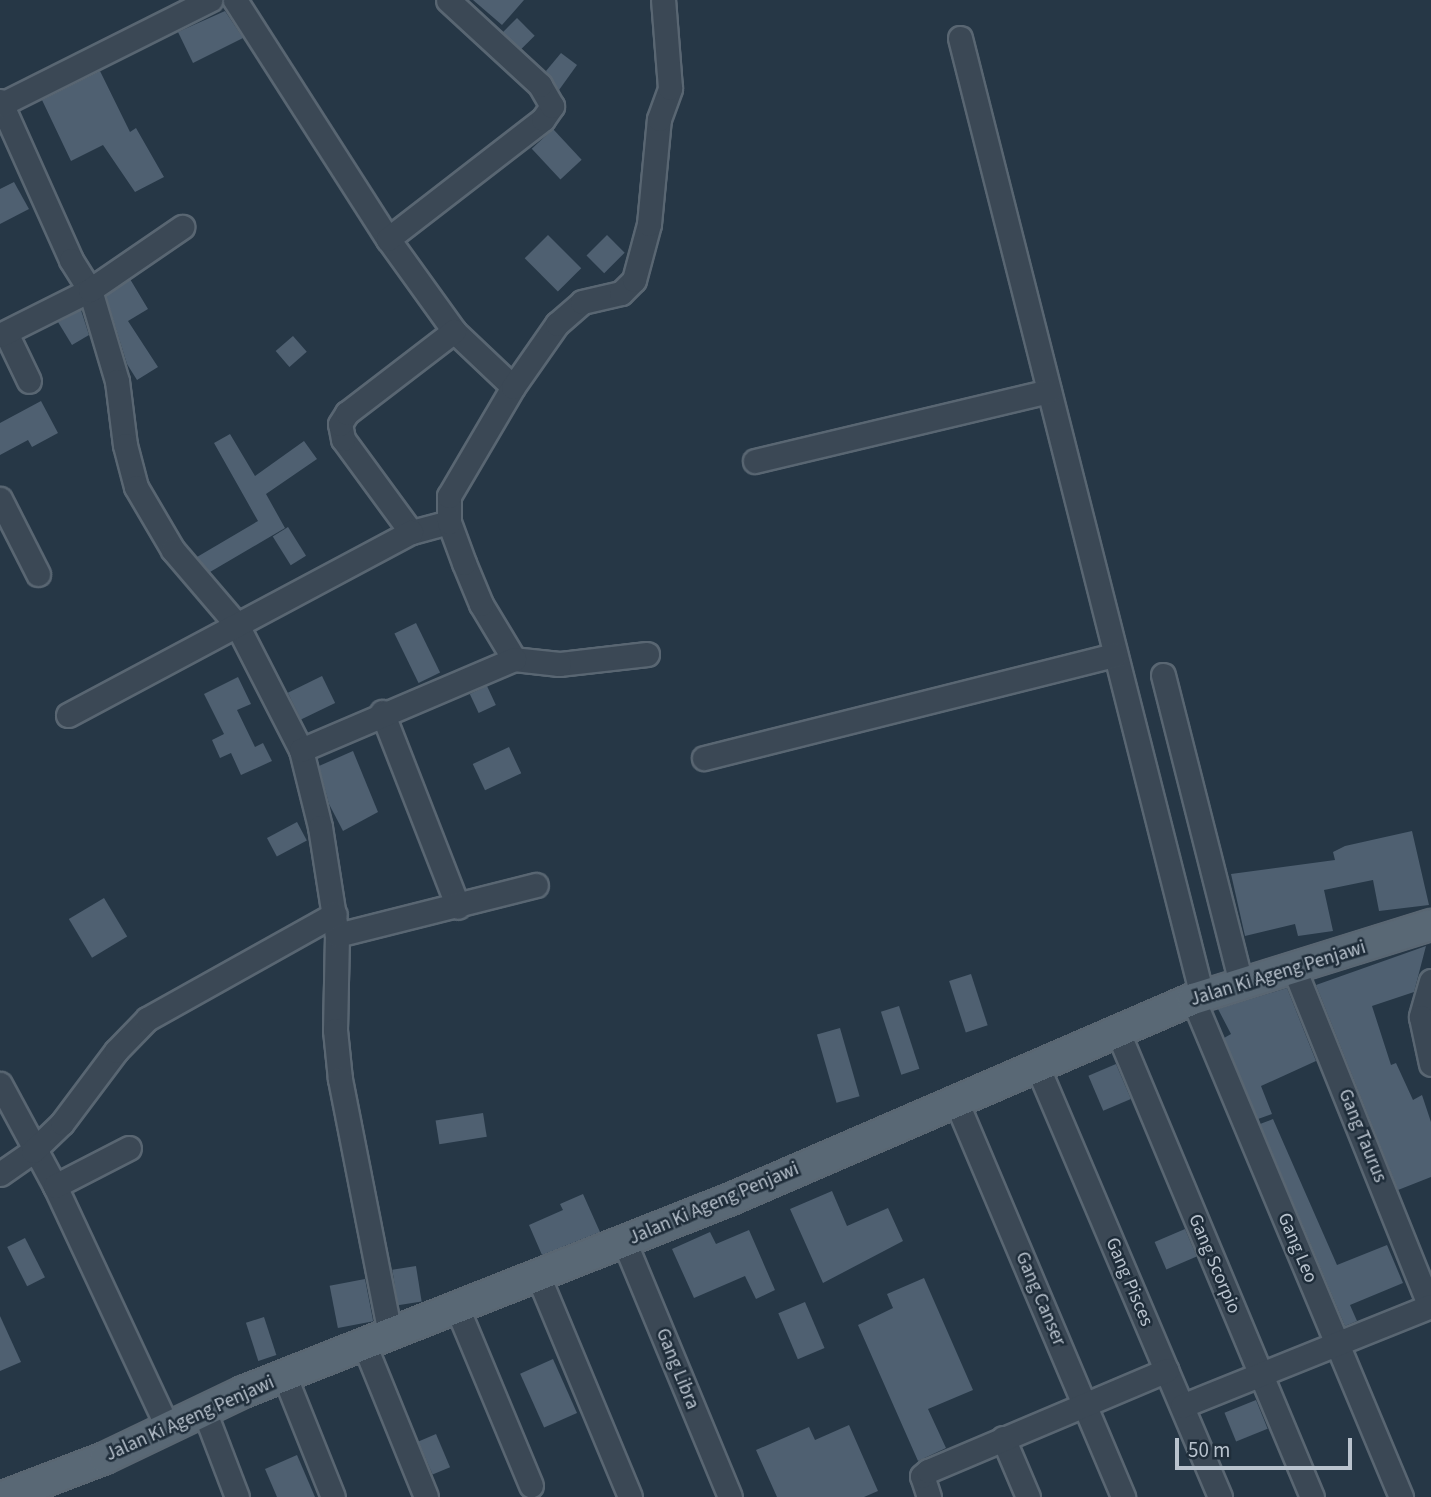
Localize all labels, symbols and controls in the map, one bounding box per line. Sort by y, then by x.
street label: Jalan Ki Ageng Penjawi [1187,936,1369,1012]
street label: Gang Taurus [1333,1086,1391,1186]
street label: Jalan Ki Ageng Penjawi [626,1158,802,1250]
street label: Gang Leo [1272,1210,1322,1286]
street label: Gang Scorpio [1183,1211,1245,1317]
street label: Gang Pisces [1100,1234,1158,1330]
street label: Gang Canser [1010,1249,1070,1349]
street label: Gang Libra [650,1325,704,1413]
street label: Jalan Ki Ageng Penjawi [102,1372,278,1466]
scale bar [1179,1424,1356,1468]
text: 50 m [1188,1435,1230,1465]

